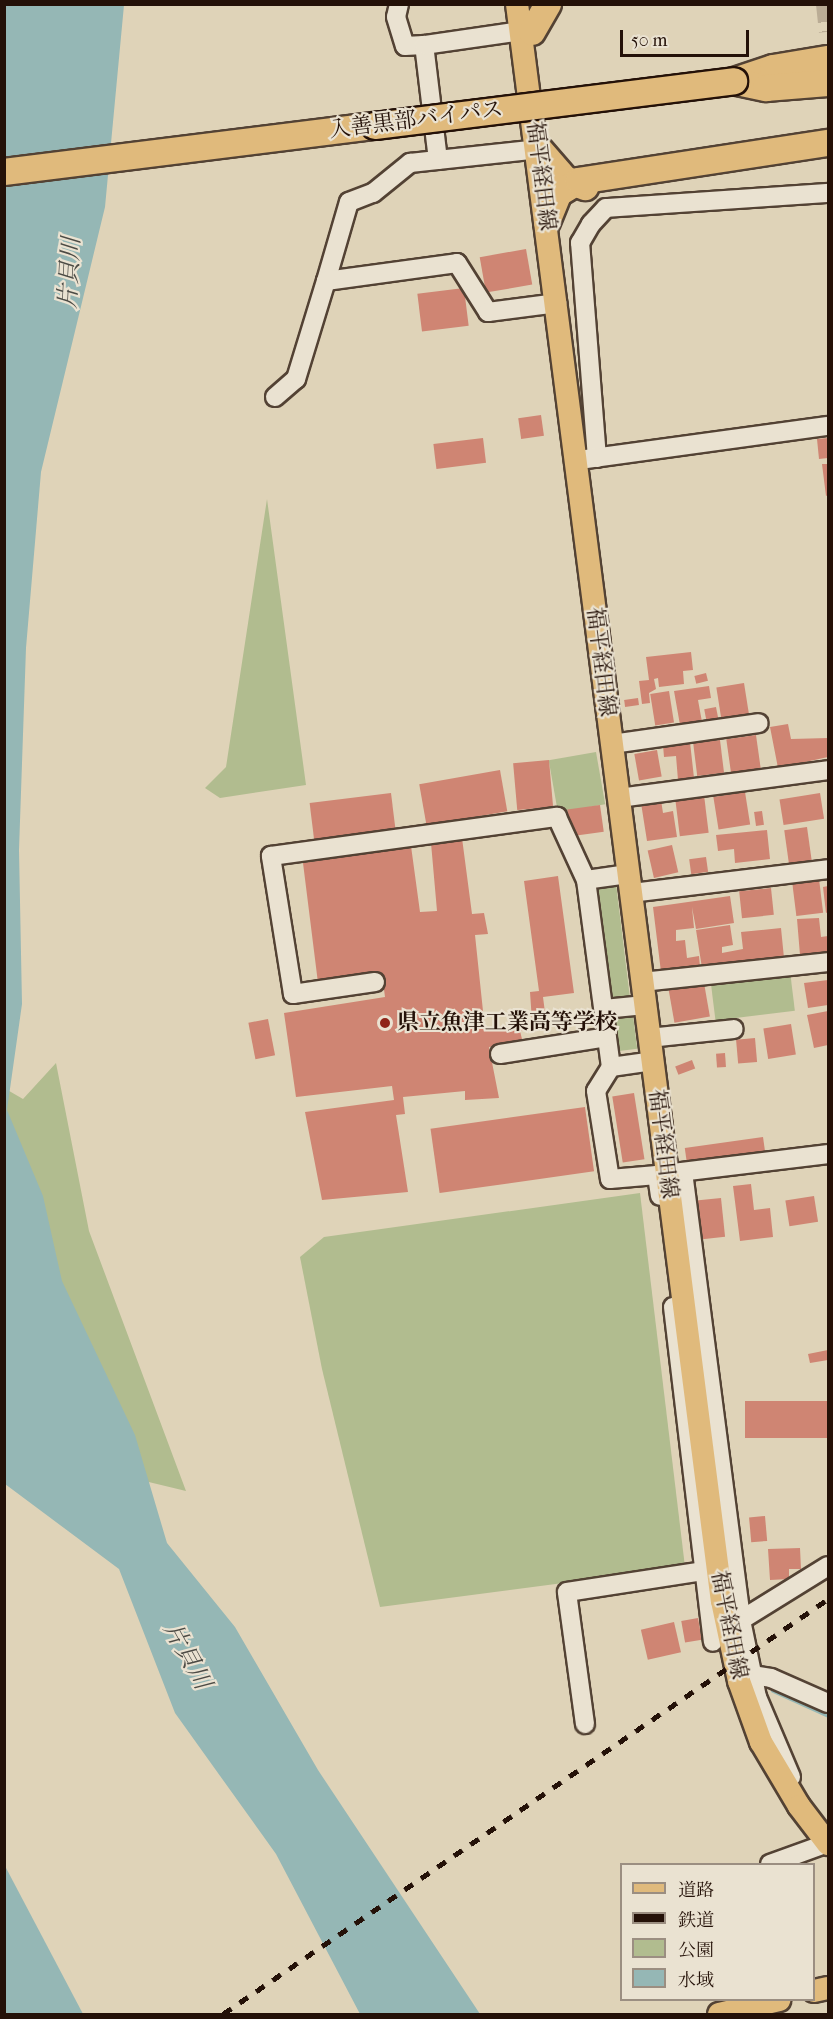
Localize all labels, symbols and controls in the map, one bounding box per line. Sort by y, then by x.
scale bar [623,18,752,56]
text: 50 m [631,30,667,51]
street label: 入善黒部バイパス [327,96,505,144]
street label: 福平経田線 [521,120,561,232]
water label: 片貝川 [54,236,86,310]
street label: 福平経田線 [581,606,621,718]
place label: 県立魚津工業高等学校 [397,1010,617,1036]
marker: 県立魚津工業高等学校 [378,1016,392,1030]
street label: 福平経田線 [643,1088,683,1200]
street label: 福平経田線 [706,1568,752,1682]
water label: 片貝川 [157,1618,217,1694]
legend [620,1863,815,2001]
text: 道路 [678,1880,714,1901]
text: 鉄道 [678,1910,714,1931]
text: 公園 [678,1940,714,1961]
text: 水域 [678,1970,714,1991]

